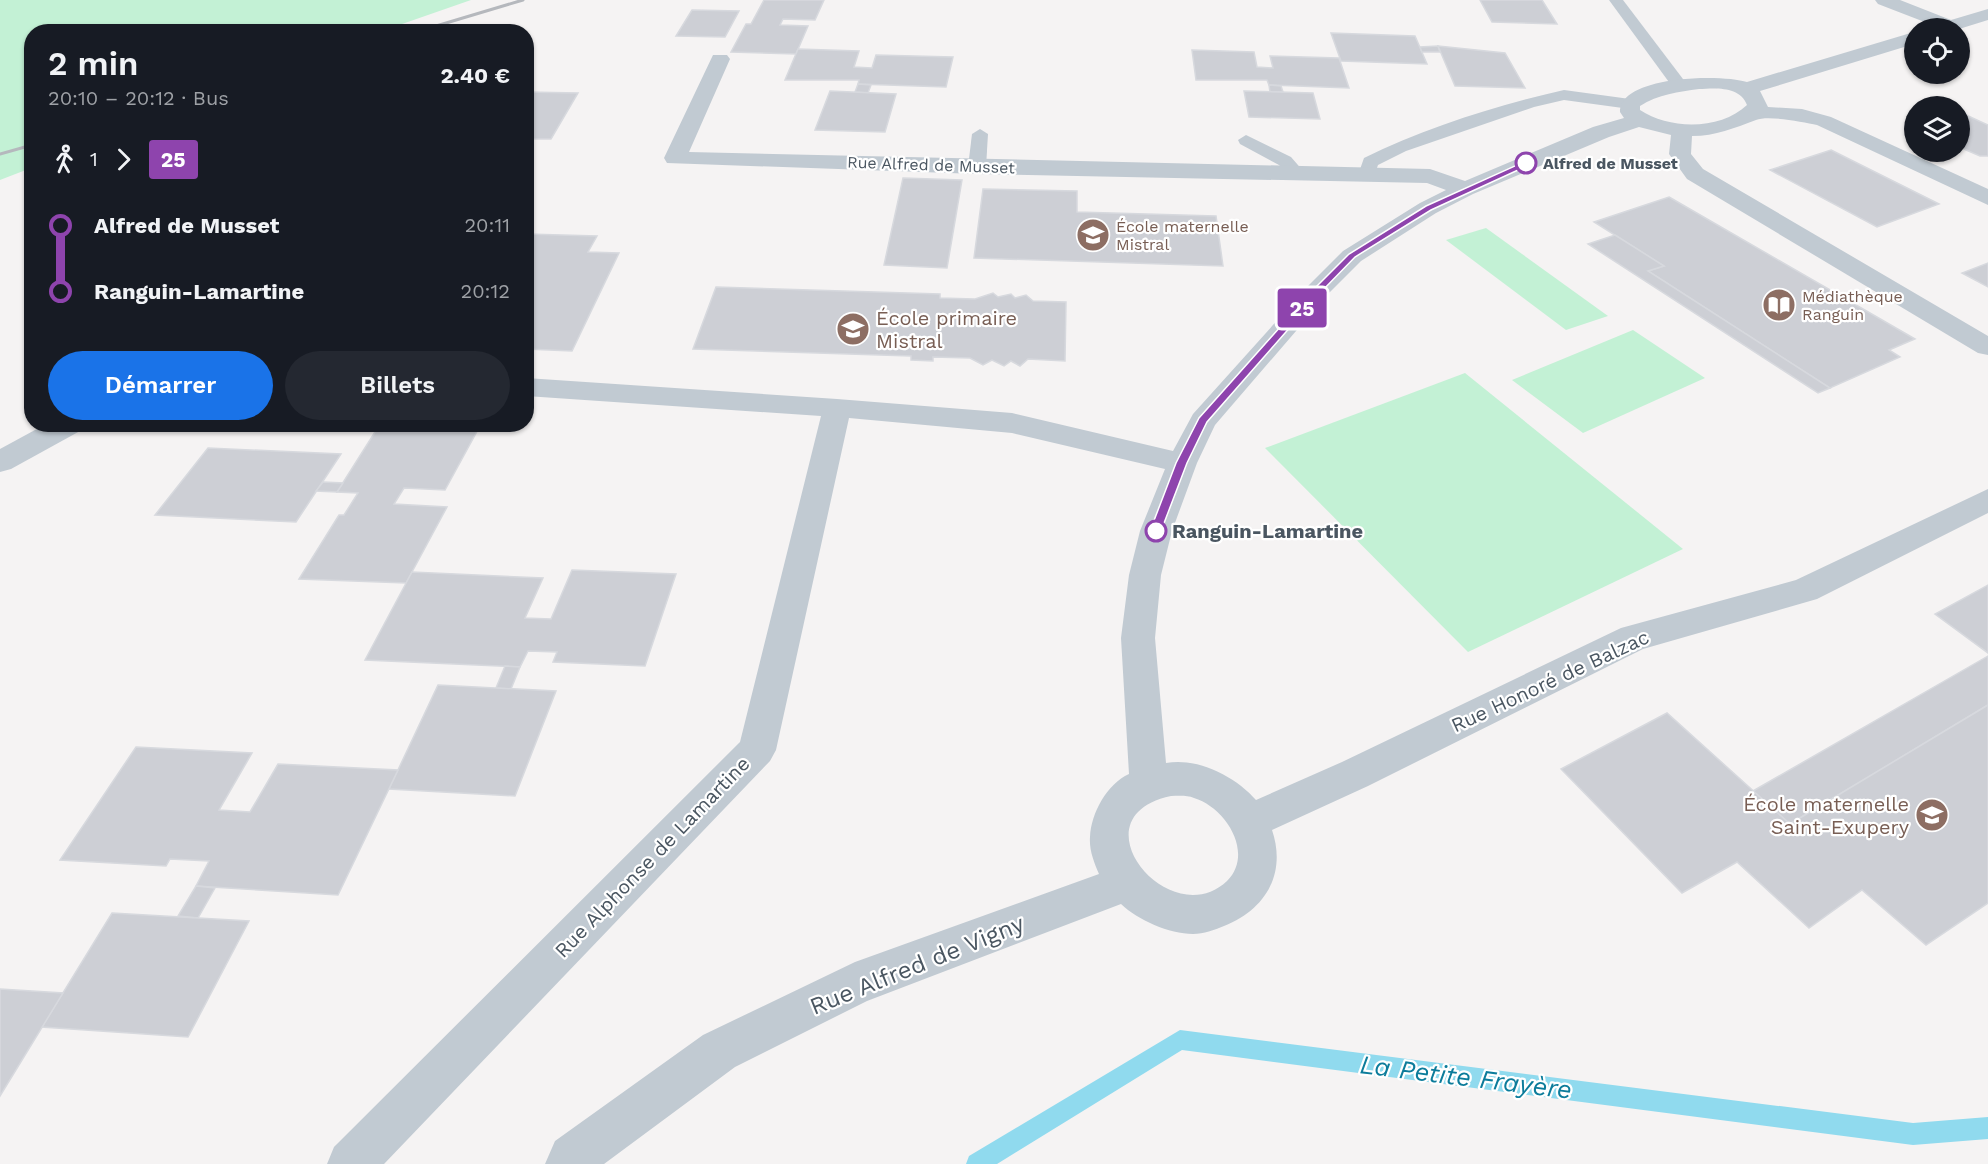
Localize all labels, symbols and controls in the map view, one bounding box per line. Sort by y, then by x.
map controls [1904,18,1970,162]
button: locate [1904,18,1970,84]
text: 2 min [48,44,139,83]
text: 2.40 € [440,63,510,88]
text: 20:10 – 20:12 · Bus [48,86,229,110]
button: layers [1904,96,1970,162]
icon: walk [48,143,81,176]
icon: forward [107,143,140,176]
text: 1 [90,147,98,171]
text: 25 [161,147,186,172]
marker: Alfred de Musset [1515,152,1537,174]
street label: Rue Alfred de Musset [847,153,1015,177]
place label: Alfred de Musset [1543,154,1678,173]
text: Alfred de Musset [94,213,279,238]
text: 20:11 [464,213,510,237]
school or university icon: École maternelle Mistral [1075,217,1111,253]
place label: École maternelle Mistral [1116,217,1249,254]
text: Ranguin-Lamartine [94,279,304,304]
text: 20:12 [461,279,510,303]
library icon: Médiathèque Ranguin [1761,287,1797,323]
place label: Médiathèque Ranguin [1802,287,1903,324]
line badge: 25 [1275,288,1329,328]
text: 25 [1290,296,1314,321]
place label: École primaire Mistral [876,306,1017,353]
school or university icon: École primaire Mistral [835,311,871,347]
button: Démarrer [48,351,273,420]
button: Billets [285,351,510,420]
place label: Ranguin-Lamartine [1172,519,1363,543]
marker: Ranguin-Lamartine [1145,520,1167,542]
street label: Rue Honoré de Balzac [1447,625,1653,737]
street label: Rue Alphonse de Lamartine [550,751,754,963]
place label: École maternelle Saint-Exupery [1743,792,1910,839]
school or university icon: École maternelle Saint-Exupery [1914,797,1950,833]
street label: Rue Alfred de Vigny [806,909,1029,1021]
water label: La Petite Frayère [1358,1049,1574,1105]

